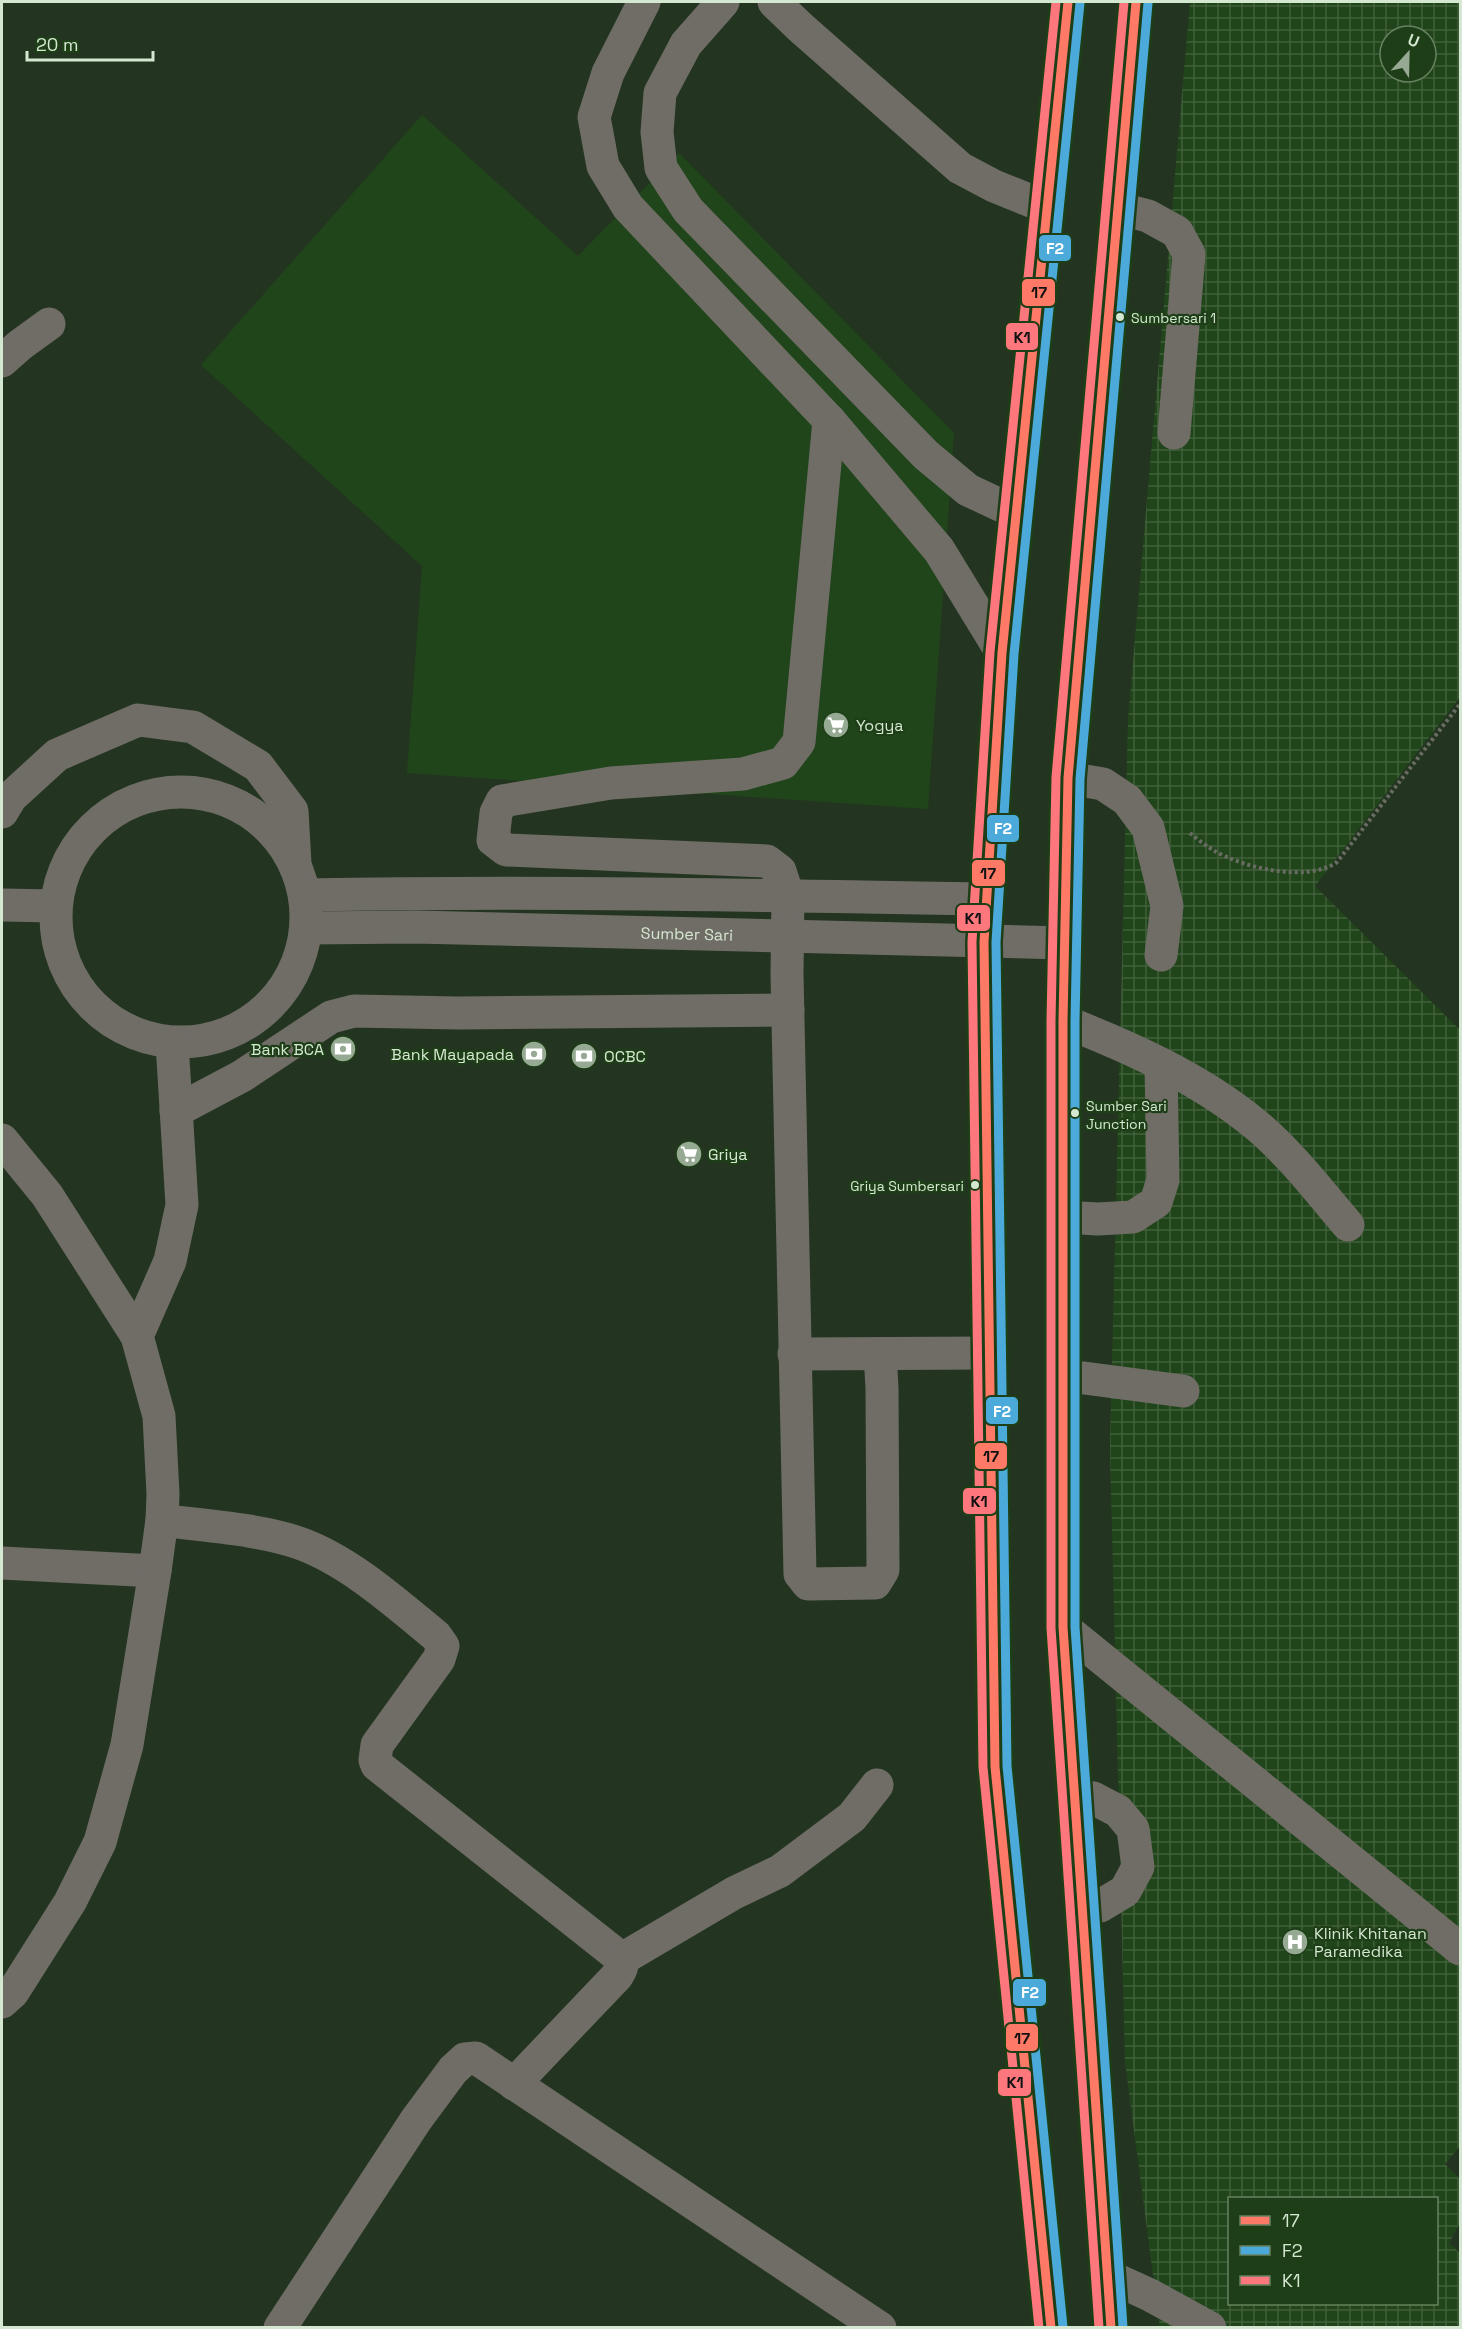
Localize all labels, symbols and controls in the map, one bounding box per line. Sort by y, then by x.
scale bar [27,24,153,62]
north arrow [1378,24,1438,84]
text: U [1405,29,1422,52]
text: 20 m [36,33,79,56]
line badge: F2 [1038,234,1072,262]
text: F2 [1046,238,1064,259]
line badge: 17 [1021,278,1056,307]
text: 17 [1031,282,1047,303]
place label: Sumbersari 1 [1131,309,1216,327]
marker: Sumbersari 1 [1114,311,1126,323]
line badge: K1 [1005,322,1039,351]
text: K1 [1013,327,1031,348]
supermarket icon: Yogya [821,710,851,740]
place label: Yogya [856,715,904,736]
line badge: F2 [986,814,1020,843]
text: F2 [994,818,1012,839]
line badge: 17 [971,859,1006,887]
text: 17 [980,863,996,884]
line badge: K1 [956,904,991,932]
text: K1 [964,908,982,929]
street label: Sumber Sari [640,923,733,946]
bank icon: Bank BCA [328,1034,358,1064]
place label: Bank BCA [251,1039,324,1060]
bank icon: Bank Mayapada [519,1039,549,1069]
bank icon: OCBC [569,1041,599,1071]
place label: Bank Mayapada [391,1044,514,1065]
place label: OCBC [604,1046,646,1067]
place label: Sumber Sari Junction [1086,1097,1167,1133]
marker: Sumber Sari Junction [1069,1107,1081,1119]
supermarket icon: Griya [674,1139,704,1169]
place label: Griya [708,1144,748,1165]
place label: Griya Sumbersari [850,1177,964,1195]
marker: Griya Sumbersari [969,1179,981,1191]
line badge: F2 [985,1396,1019,1425]
text: F2 [993,1401,1011,1422]
line badge: 17 [974,1442,1008,1470]
text: 17 [983,1446,999,1467]
line badge: K1 [962,1487,997,1515]
text: K1 [970,1491,988,1512]
place label: Klinik Khitanan Paramedika [1314,1923,1427,1962]
hospital icon: Klinik Khitanan Paramedika [1280,1927,1310,1957]
line badge: F2 [1012,1978,1047,2007]
text: F2 [1021,1982,1039,2003]
line badge: 17 [1005,2023,1039,2052]
text: 17 [1014,2028,1030,2049]
line badge: K1 [997,2068,1032,2097]
text: K1 [1006,2072,1024,2093]
legend [1228,2197,1438,2305]
text: 17 [1282,2209,1300,2232]
text: F2 [1282,2239,1303,2262]
text: K1 [1282,2269,1301,2292]

